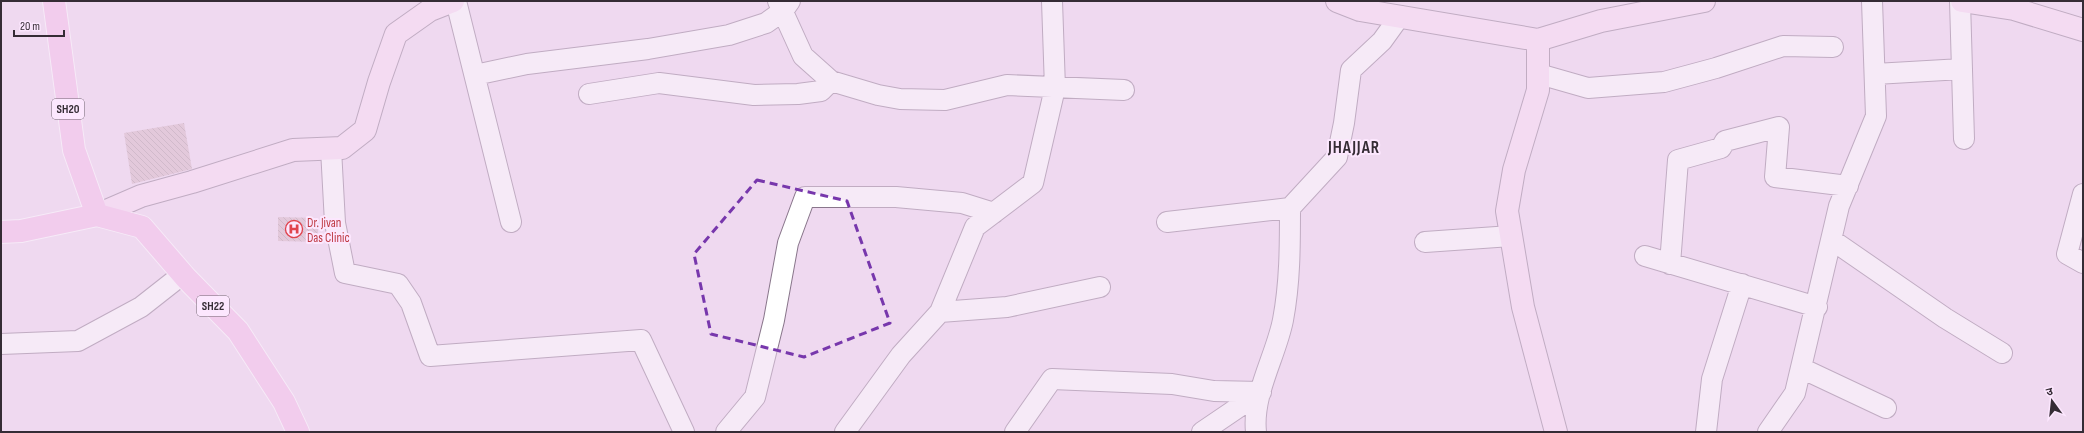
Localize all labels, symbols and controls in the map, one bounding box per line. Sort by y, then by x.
scale bar [14,12,64,38]
text: 20 m [20,19,40,34]
road number: SH20 [52,99,84,119]
district label: JHAJJAR [1327,138,1380,158]
place label: Dr. Jivan Das Clinic [307,215,350,246]
hospital icon: Dr. Jivan Das Clinic [284,219,304,239]
road number: SH22 [197,296,229,316]
north arrow [2032,381,2072,421]
text: उ [2045,385,2055,399]

